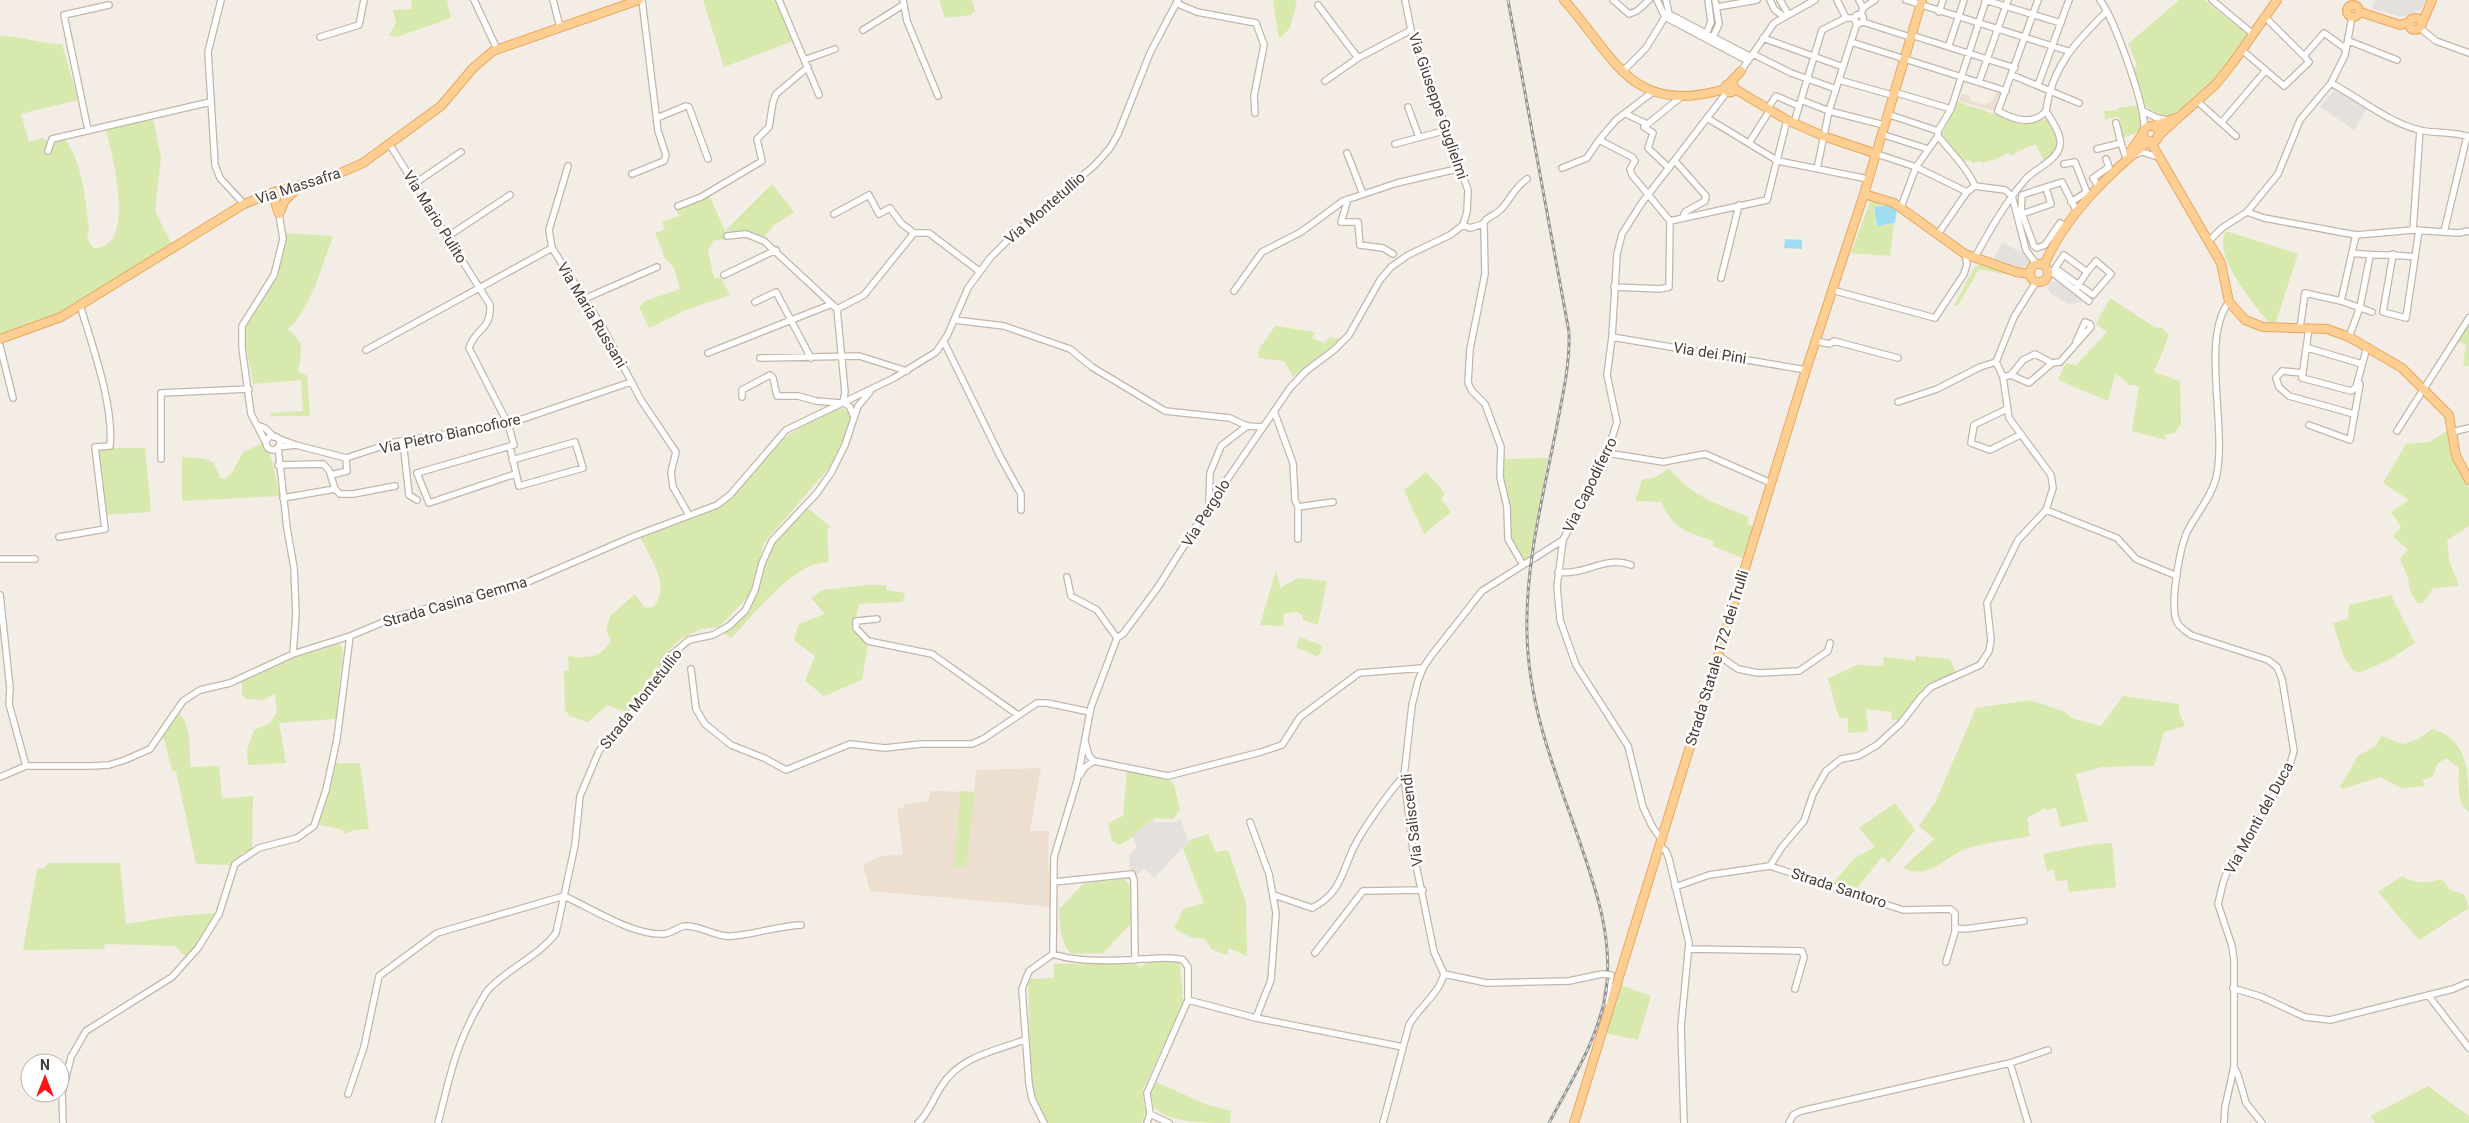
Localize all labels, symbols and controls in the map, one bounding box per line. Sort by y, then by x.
street label: Via Giuseppe Guglielmi [1404,30,1472,182]
street label: Via Massafra [253,164,343,208]
street label: Via Mario Pulito [399,167,471,267]
street label: Via Montetullio [1001,168,1089,248]
street label: Via Maria Russani [553,259,631,371]
street label: Via dei Pini [1672,338,1748,368]
street label: Via Pietro Biancofiore [378,410,522,458]
street label: Via Capodiferro [1559,434,1621,536]
street label: Via Pergolo [1178,476,1234,550]
street label: Strada Statale 172 dei Trulli [1682,568,1752,748]
street label: Strada Casina Gemma [381,573,529,631]
street label: Strada Montetullio [596,645,686,753]
street label: Via Monti del Duca [2221,759,2297,877]
street label: Via Saliscendi [1397,773,1427,867]
street label: Strada Santoro [1789,864,1889,912]
north arrow [20,1053,70,1103]
text: N [40,1057,50,1073]

